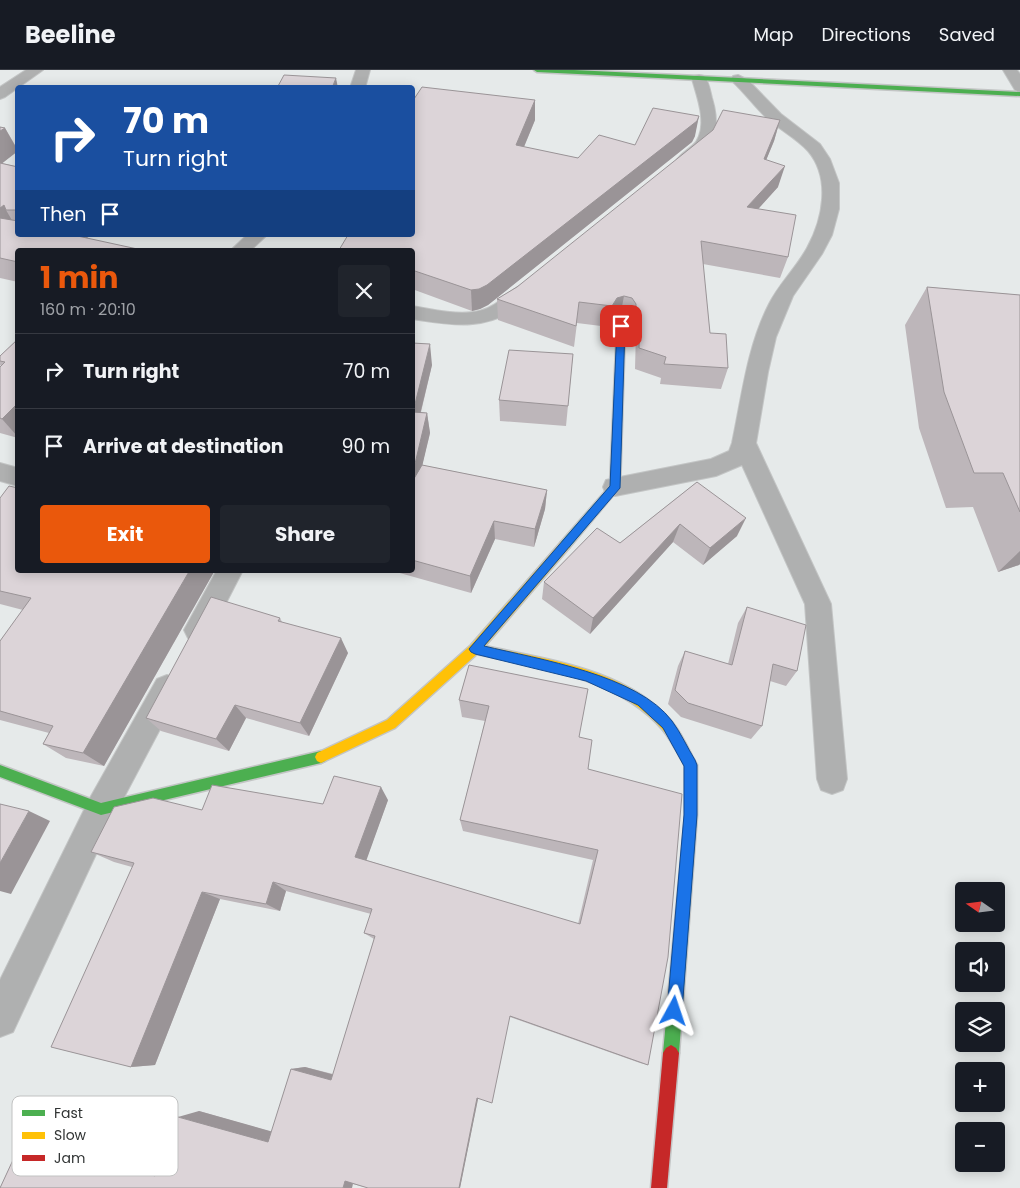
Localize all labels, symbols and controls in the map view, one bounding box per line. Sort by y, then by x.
text: Beeline [25,18,116,51]
text: Map [754,22,793,47]
text: Directions [821,22,911,47]
text: Saved [939,22,995,47]
text: 70 m [123,96,209,145]
icon: right [40,105,105,170]
text: Turn right [123,143,228,174]
icon: arrive [96,200,124,228]
text: Then [40,201,86,228]
text: 1 min [40,256,118,299]
button: close [338,265,390,317]
text: 160 m · 20:10 [40,298,136,321]
pin [600,305,642,347]
icon: arrive [607,312,635,340]
icon: right [40,357,68,385]
text: Turn right [83,358,179,385]
text: 70 m [343,358,390,385]
icon: arrive [40,432,68,460]
text: Arrive at destination [83,433,284,460]
text: 90 m [341,433,390,460]
button: Exit [40,505,210,563]
button: Share [220,505,390,563]
north arrow [955,882,1005,932]
map controls [955,882,1005,1172]
button: sound [955,942,1005,992]
position arrow [647,984,699,1036]
button: layers [955,1002,1005,1052]
button: + [955,1062,1005,1112]
legend [12,1096,178,1176]
text: Fast [54,1103,83,1123]
button: − [955,1122,1005,1172]
text: Slow [54,1125,87,1145]
text: Jam [54,1148,85,1168]

